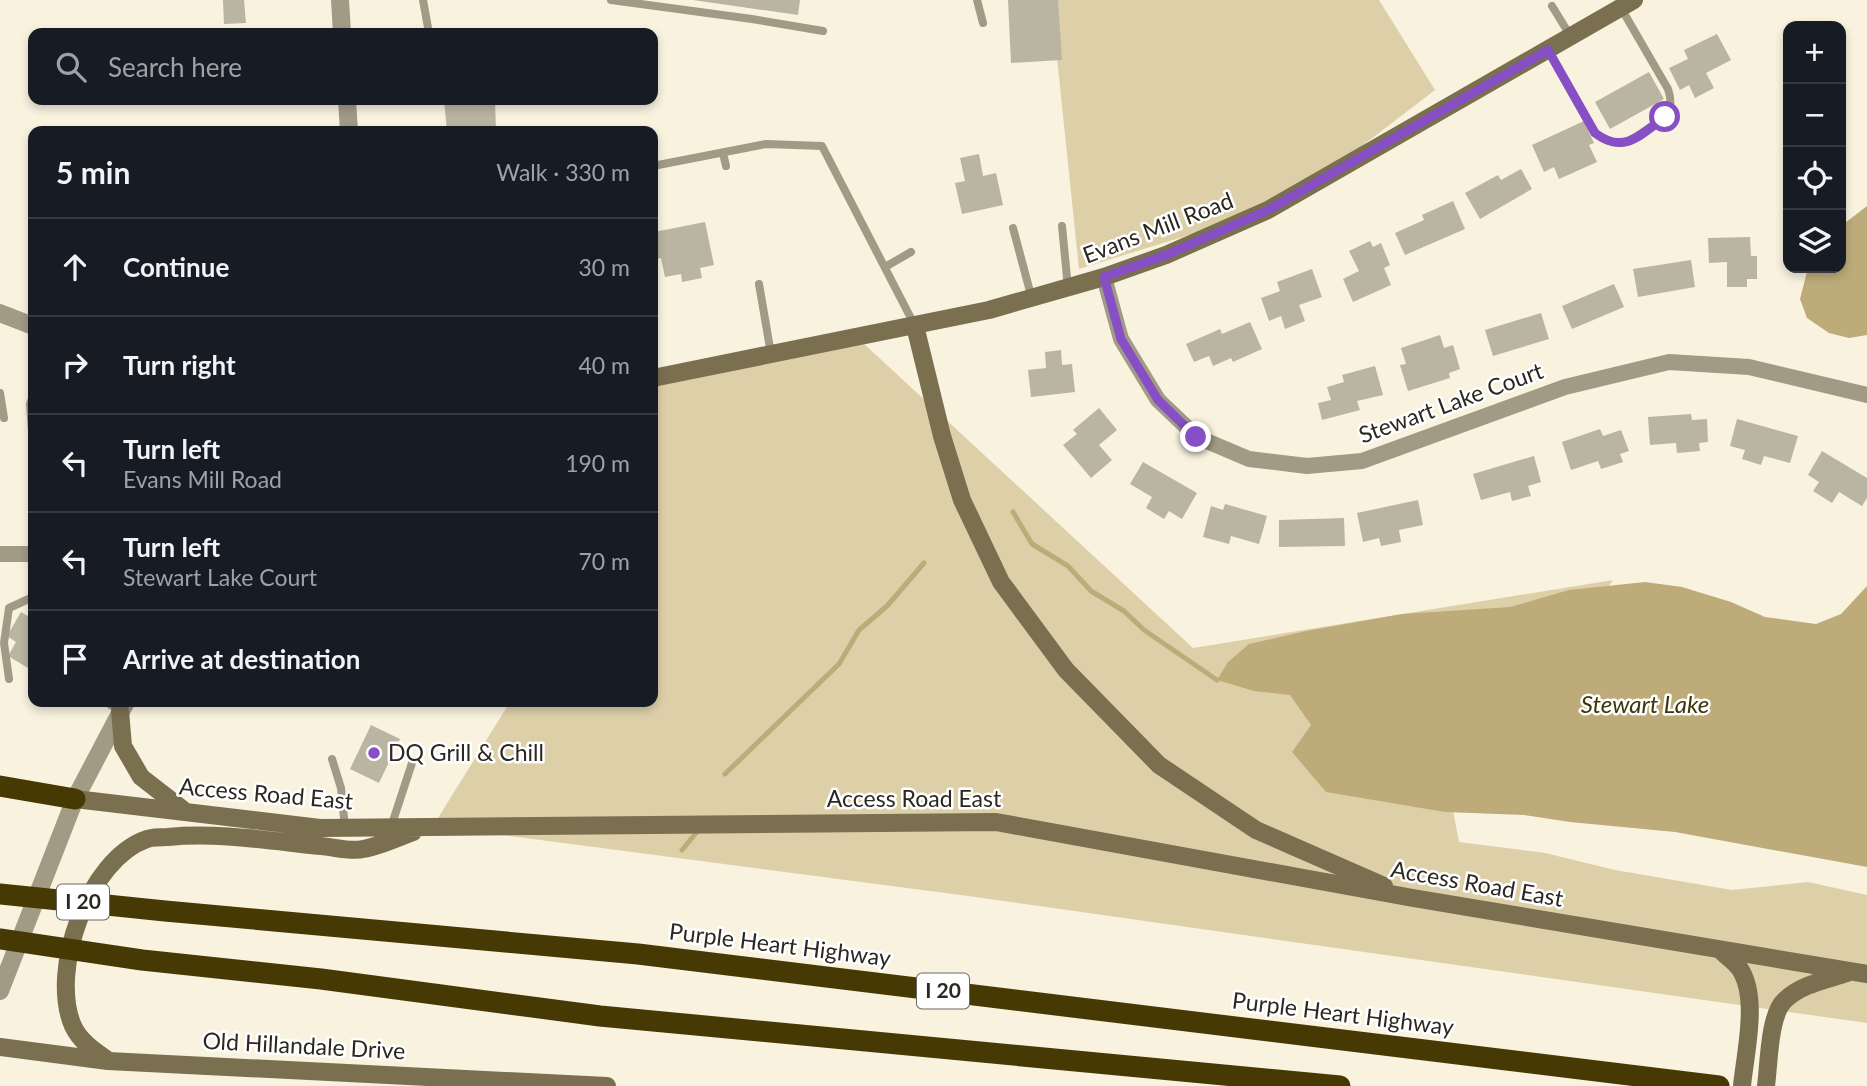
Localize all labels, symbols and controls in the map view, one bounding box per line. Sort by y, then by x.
map controls [1783,21,1846,273]
button: + [1783,21,1846,84]
search box [28,28,658,105]
icon: search [52,48,90,86]
text: Search here [108,51,242,83]
button: − [1783,84,1846,147]
route start [1649,101,1680,132]
button: locate [1783,147,1846,210]
text: 5 min [56,154,130,190]
text: Walk · 330 m [496,158,630,186]
street label: Evans Mill Road [1078,186,1237,269]
button: layers [1783,210,1846,273]
icon: ahead [56,248,94,286]
text: Continue [123,251,229,283]
text: 30 m [579,253,630,281]
icon: right [56,346,94,384]
text: Turn right [123,349,236,381]
text: 40 m [579,351,630,379]
street label: Stewart Lake Court [1355,355,1547,448]
route end [1180,421,1211,452]
text: Turn left [123,433,220,465]
icon: left [56,444,94,482]
text: 190 m [565,449,630,477]
text: Evans Mill Road [123,465,282,493]
text: Turn left [123,531,220,563]
icon: left [56,542,94,580]
text: 70 m [579,547,630,575]
text: Stewart Lake Court [123,563,317,591]
icon: arrive [56,640,94,678]
text: Arrive at destination [123,643,360,675]
water label: Stewart Lake [1581,689,1709,718]
place label: DQ Grill & Chill [388,738,544,766]
marker: DQ Grill & Chill [366,745,382,761]
street label: Access Road East [178,771,355,815]
street label: Access Road East [827,784,1002,812]
street label: Access Road East [1389,854,1566,912]
road number: I 20 [57,884,109,920]
street label: Purple Heart Highway [668,917,893,972]
road number: I 20 [917,974,969,1009]
street label: Purple Heart Highway [1231,986,1456,1041]
street label: Old Hillandale Drive [202,1026,406,1064]

